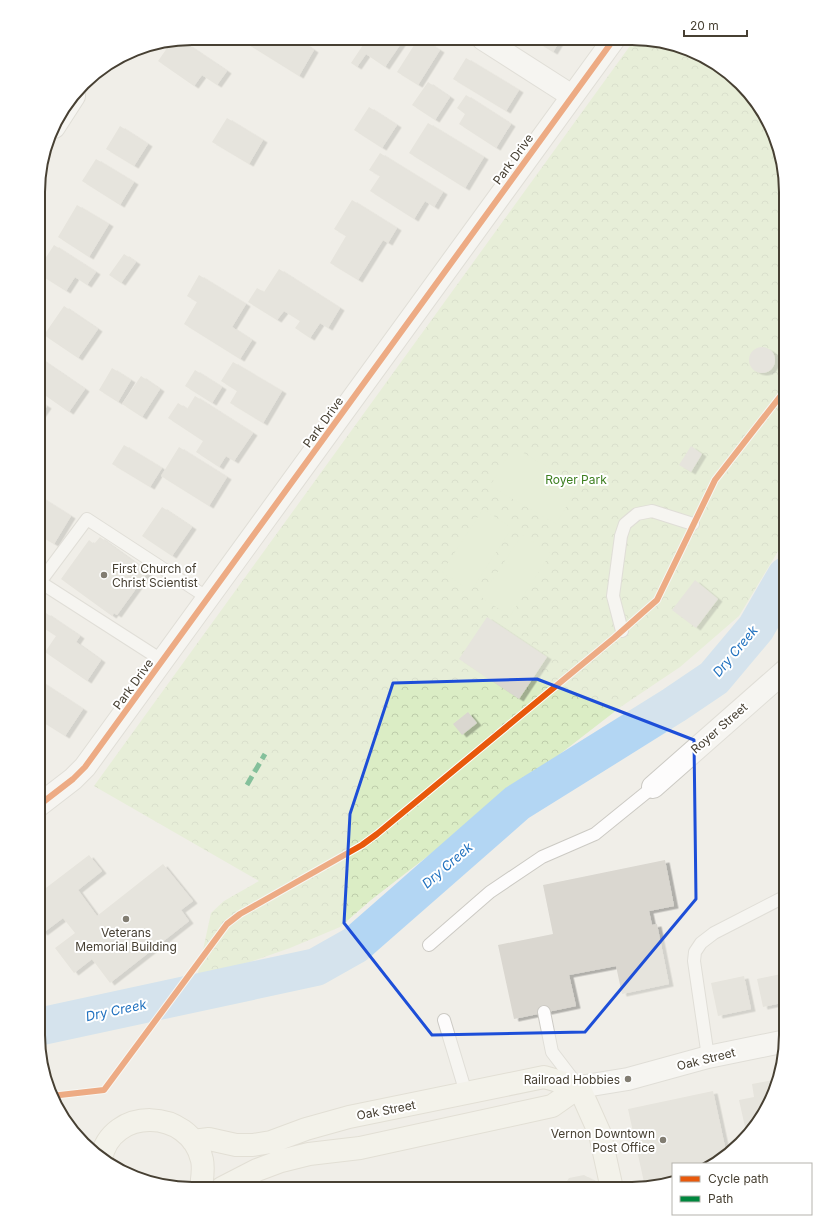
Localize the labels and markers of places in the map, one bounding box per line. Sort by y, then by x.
place label: First Church of Christ Scientist [112,561,198,590]
marker: First Church of Christ Scientist [99,570,109,580]
marker: Veterans Memorial Building [121,914,131,924]
place label: Veterans Memorial Building [75,925,177,954]
place label: Railroad Hobbies [524,1072,620,1087]
marker: Railroad Hobbies [623,1074,633,1084]
place label: Vernon Downtown Post Office [551,1126,655,1155]
marker: Vernon Downtown Post Office [658,1135,668,1145]

